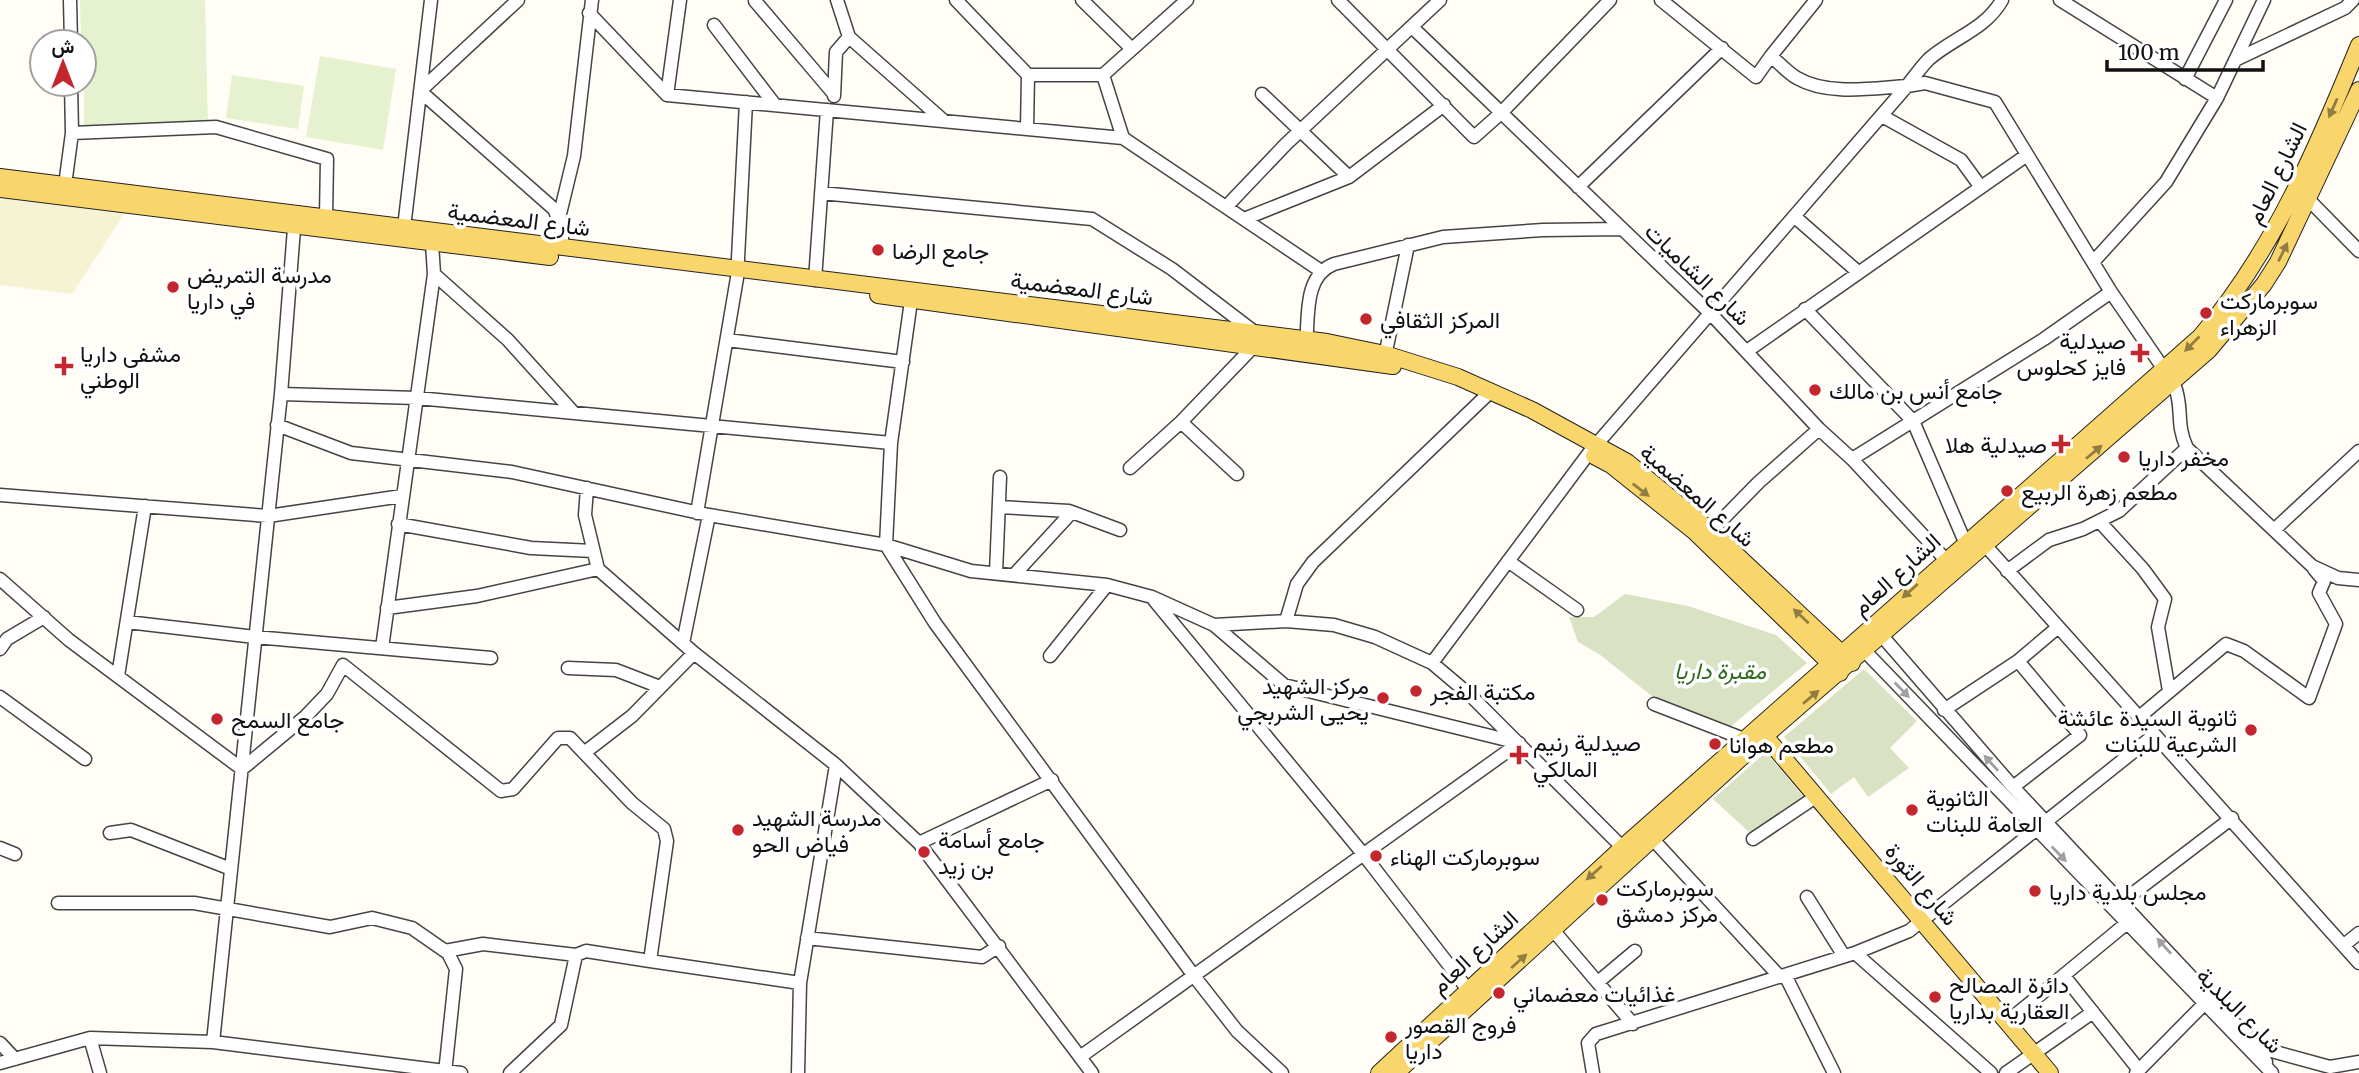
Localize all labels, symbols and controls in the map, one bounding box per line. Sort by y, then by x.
north arrow [28,28,98,98]
scale bar [2107,28,2263,72]
text: ش [52,34,75,58]
text: 100 m [2118,39,2180,66]
one-way arrow [2327,98,2339,118]
street label: الشارع العام [2239,117,2315,230]
street label: شارع المعضمية [446,196,592,244]
street label: شارع الشاميات [1638,216,1757,333]
place label: جامع الرضا [892,236,989,267]
marker: جامع الرضا [870,242,886,258]
one-way arrow [2277,242,2288,262]
place label: مدرسة التمريض في داريا [187,260,332,320]
street label: شارع المعضمية [1009,265,1155,313]
marker: مدرسة التمريض في داريا [165,279,181,295]
place label: سوبرماركت الزهراء [2220,286,2318,342]
place label: المركز الثقافي [1380,305,1500,339]
marker: سوبرماركت الزهراء [2198,305,2214,321]
marker: المركز الثقافي [1358,311,1374,327]
place label: صيدلية فايز كحلوس [2017,326,2126,382]
one-way arrow [2184,336,2201,352]
place label: مشفى داريا الوطني [80,339,181,399]
marker: صيدلية فايز كحلوس [2132,345,2148,361]
marker: مشفى داريا الوطني [54,356,74,376]
place label: جامع أنس بن مالك [1829,376,2002,407]
marker: جامع أنس بن مالك [1807,382,1823,398]
place label: صيدلية هلا [1945,430,2047,459]
marker: صيدلية هلا [2053,436,2069,452]
street label: شارع المعضمية [1633,437,1762,554]
place label: مخفر داريا [2138,443,2229,473]
one-way arrow [2086,445,2103,460]
marker: مخفر داريا [2116,449,2132,465]
place label: مطعم زهرة الربيع [2021,477,2178,508]
one-way arrow [1633,482,1650,497]
marker: مطعم زهرة الربيع [1999,483,2015,499]
street label: الشارع العام [1846,526,1948,623]
one-way arrow [1901,583,1919,599]
one-way arrow [1793,609,1810,625]
park label: مقبرة داريا [1674,656,1767,686]
place label: مركز الشهيد يحيى الشربجي [1237,671,1369,731]
place label: مكتبة الفجر [1429,677,1536,707]
one-way arrow [1893,681,1909,698]
marker: مكتبة الفجر [1408,683,1424,699]
marker: مركز الشهيد يحيى الشربجي [1375,690,1391,706]
one-way arrow [1803,690,1820,705]
place label: ثانوية السيدة عائشة الشرعية للبنات [2058,703,2237,759]
place label: جامع السمح [231,705,344,736]
marker: جامع السمح [209,711,225,727]
marker: ثانوية السيدة عائشة الشرعية للبنات [2243,722,2259,738]
place label: صيدلية رنيم المالكي [1533,728,1641,788]
place label: مطعم هوانا [1729,730,1834,760]
marker: مطعم هوانا [1707,736,1723,752]
marker: صيدلية رنيم المالكي [1511,747,1527,763]
one-way arrow [1984,754,2000,771]
place label: الثانوية العامة للبنات [1926,783,2043,838]
marker: الثانوية العامة للبنات [1904,802,1920,818]
place label: مدرسة الشهيد فياض الحو [752,803,882,859]
marker: مدرسة الشهيد فياض الحو [730,822,746,838]
place label: جامع أسامة بن زيد [938,825,1045,881]
street label: شارع الثورة [1878,837,1965,933]
place label: سوبرماركت الهناء [1390,842,1540,872]
marker: جامع أسامة بن زيد [916,844,932,860]
one-way arrow [2051,846,2068,863]
marker: سوبرماركت الهناء [1368,848,1384,864]
one-way arrow [1585,865,1603,881]
place label: سوبرماركت مركز دمشق [1616,873,1718,929]
place label: مجلس بلدية داريا [2049,877,2206,907]
marker: مجلس بلدية داريا [2027,883,2043,899]
marker: سوبرماركت مركز دمشق [1594,892,1610,908]
street label: الشارع العام [1424,904,1525,1002]
one-way arrow [2156,937,2172,955]
one-way arrow [1510,953,1528,969]
street label: شارع البلدية [2189,961,2289,1061]
place label: دائرة المصالح العقارية بداريا [1949,970,2069,1026]
place label: غذائيات معضماني [1513,979,1675,1013]
marker: غذائيات معضماني [1491,985,1507,1001]
marker: دائرة المصالح العقارية بداريا [1927,989,1943,1005]
place label: فروج القصور داريا [1404,1010,1516,1066]
marker: فروج القصور داريا [1383,1029,1399,1045]

